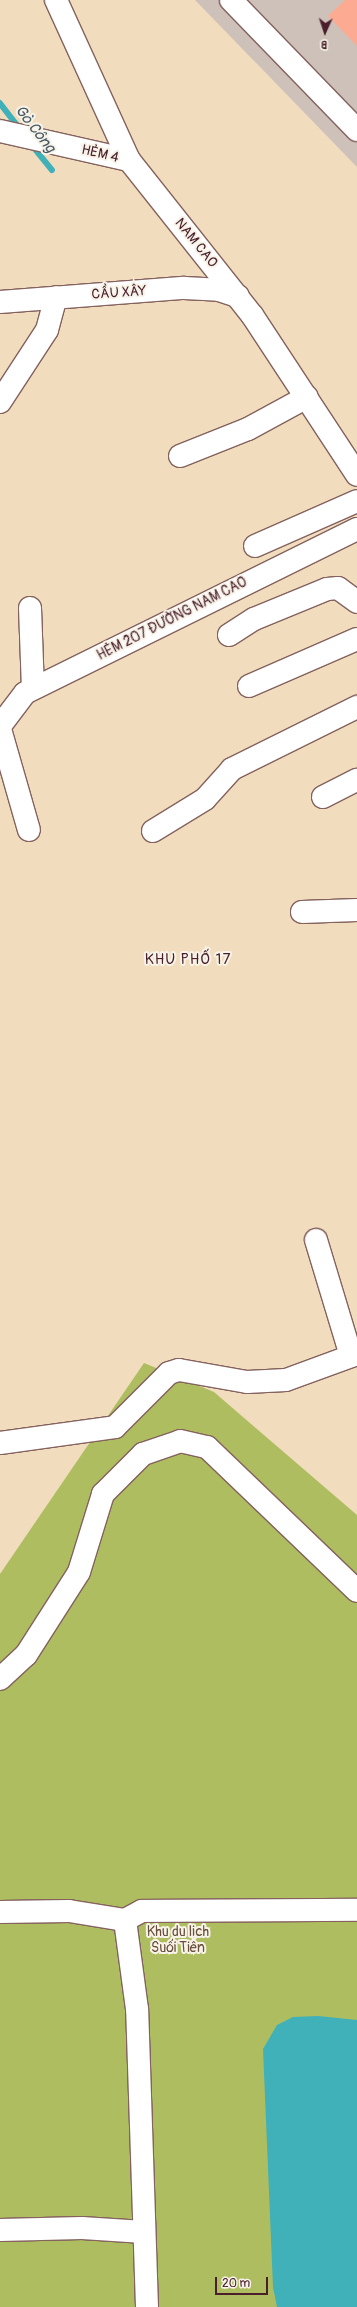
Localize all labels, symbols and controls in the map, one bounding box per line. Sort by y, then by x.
north arrow [305,12,345,52]
text: B [321,38,328,51]
water label: Gò Công [11,102,59,156]
street label: HẺM 4 [80,142,120,166]
street label: NAM CAO [171,215,221,271]
street label: CẦU XÂY [91,283,147,303]
street label: HẺM 207 ĐƯỜNG NAM CAO [94,574,250,664]
district label: KHU PHỐ 17 [145,951,231,969]
park label: Khu du lịch Suối Tiên [147,1924,209,1956]
scale bar [217,2269,270,2295]
text: 20 m [222,2276,250,2291]

